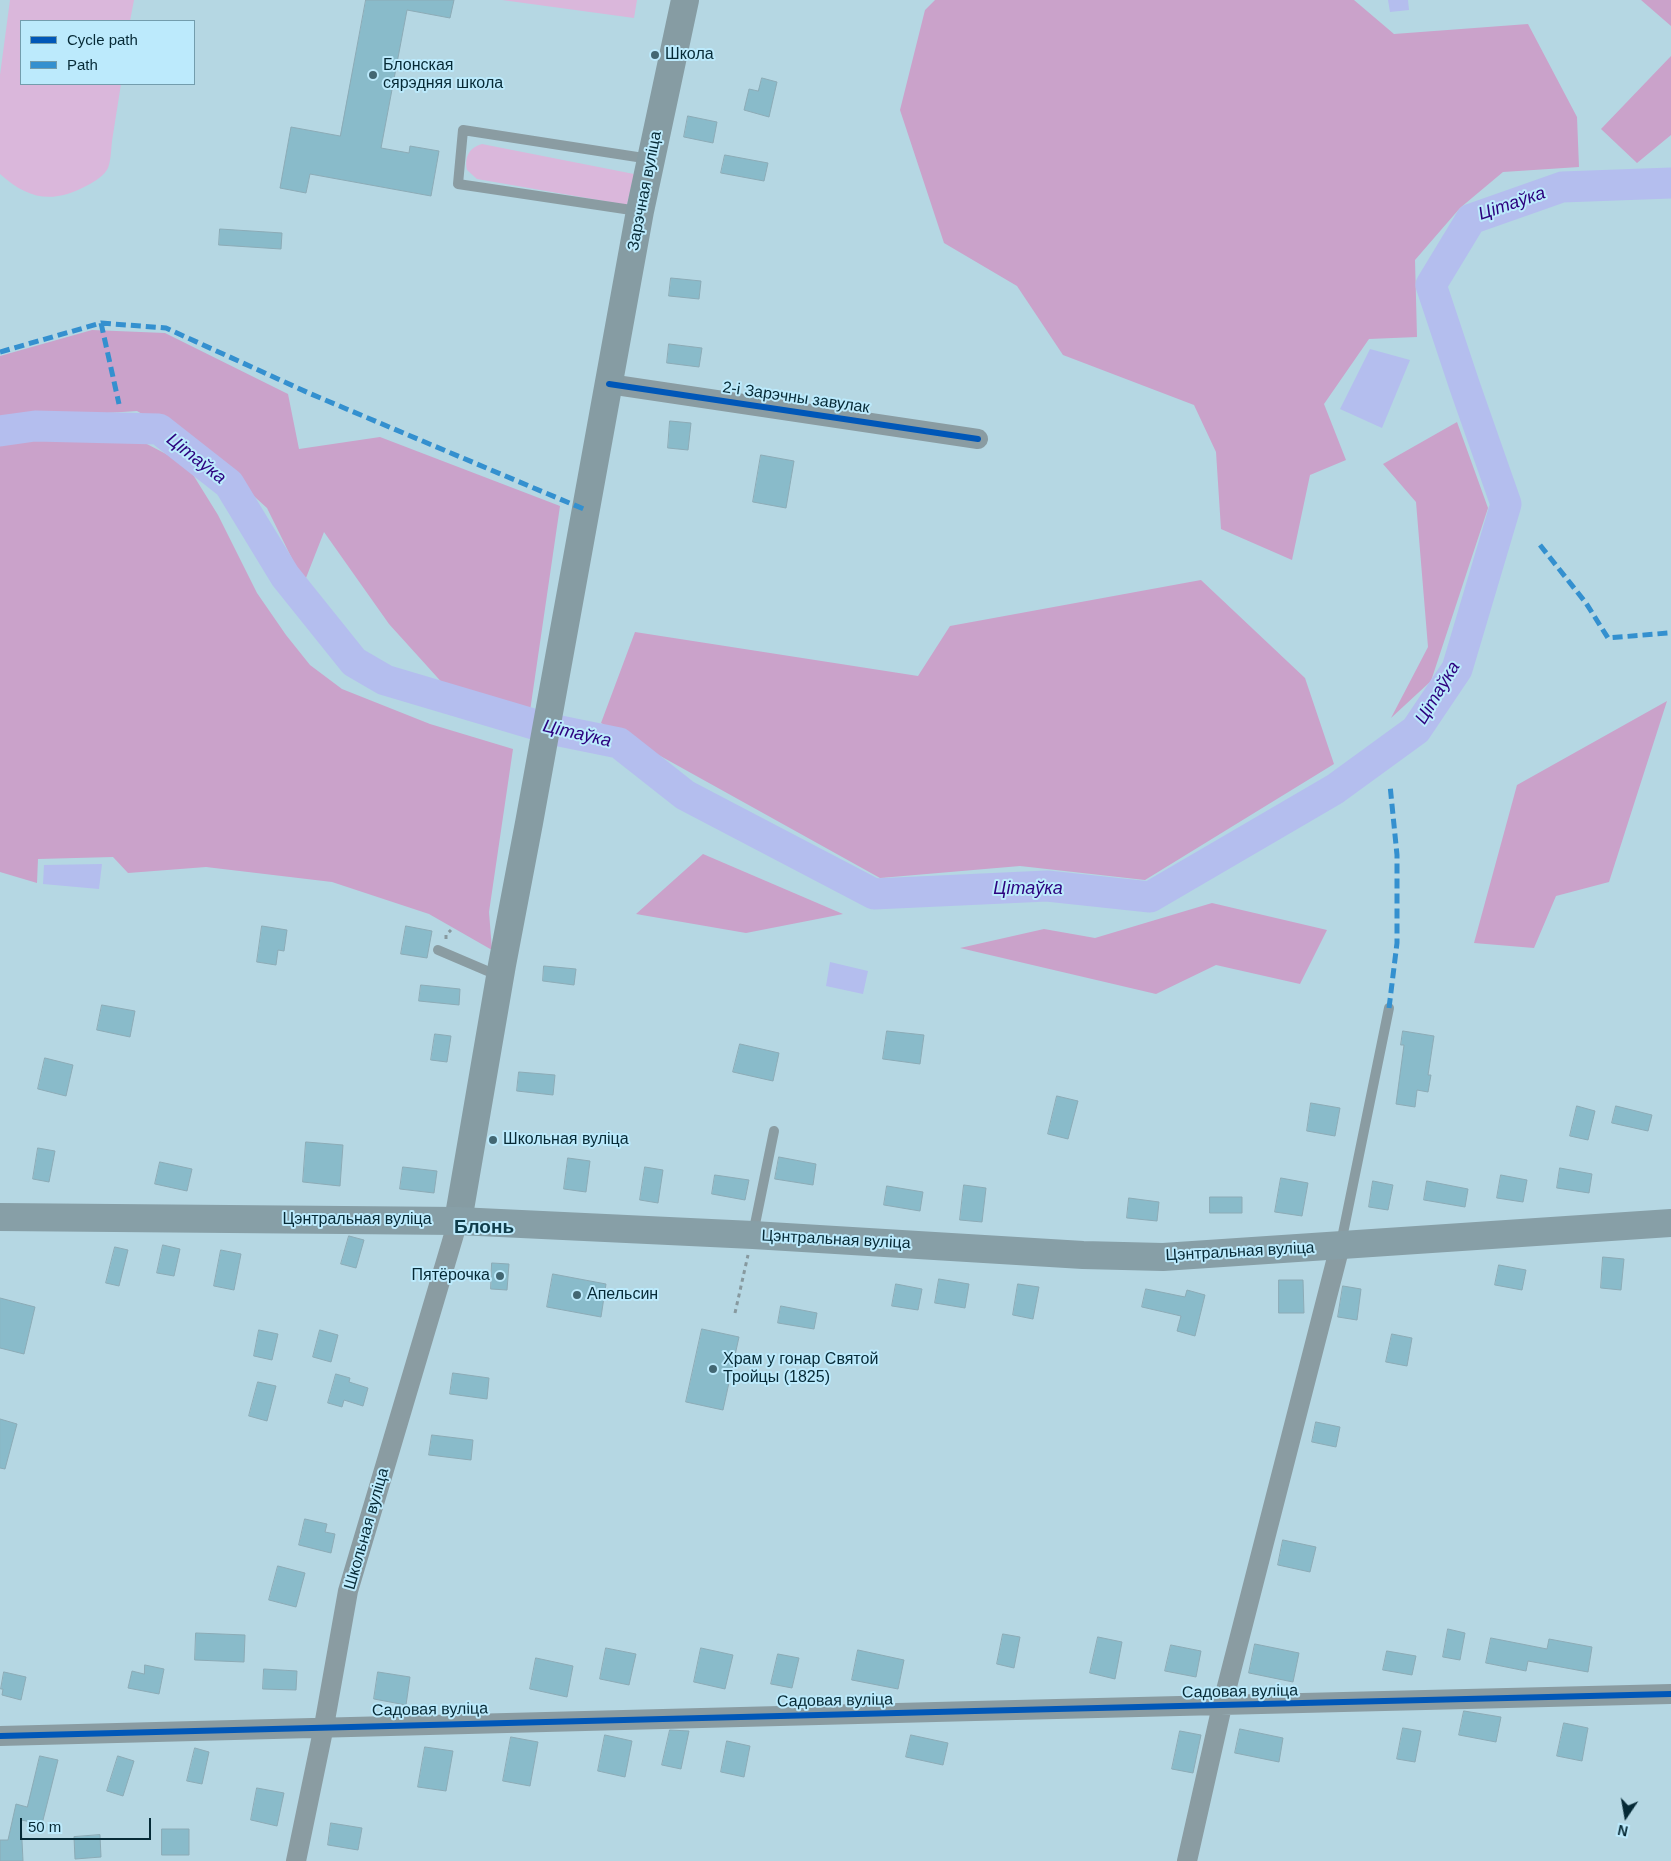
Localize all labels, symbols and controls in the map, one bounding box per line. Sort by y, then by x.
legend [20,20,195,85]
text: Cycle path [67,31,138,48]
place label: Школа [665,45,714,65]
marker: Школа [649,49,661,61]
text: Path [67,56,98,73]
place label: Блонская сярэдняя школа [383,56,503,94]
marker: Блонская сярэдняя школа [367,69,379,81]
street label: Зарэчная вуліца [624,130,666,252]
water label: Цітаўка [1476,182,1548,226]
street label: 2-і Зарэчны завулак [721,378,871,418]
water label: Цітаўка [162,429,230,489]
water label: Цітаўка [1411,658,1465,728]
water label: Цітаўка [541,716,613,752]
water label: Цітаўка [993,878,1063,900]
place label: Школьная вуліца [503,1130,629,1150]
marker: Школьная вуліца [487,1134,499,1146]
street label: Цэнтральная вуліца [282,1210,432,1230]
district label: Блонь [454,1217,514,1239]
street label: Цэнтральная вуліца [761,1227,911,1253]
street label: Цэнтральная вуліца [1165,1239,1315,1265]
place label: Пятёрочка [412,1266,490,1286]
marker: Пятёрочка [494,1270,506,1282]
place label: Апельсин [587,1285,658,1305]
marker: Апельсин [571,1289,583,1301]
place label: Храм у гонар Святой Тройцы (1825) [723,1350,878,1388]
marker: Храм у гонар Святой Тройцы (1825) [707,1363,719,1375]
street label: Школьная вуліца [340,1466,394,1592]
street label: Садовая вуліца [1182,1681,1298,1703]
street label: Садовая вуліца [777,1690,893,1712]
street label: Садовая вуліца [372,1699,488,1721]
north arrow [1601,1791,1651,1841]
scale bar [22,1808,154,1840]
text: 50 m [28,1818,61,1835]
text: N [1616,1822,1629,1840]

